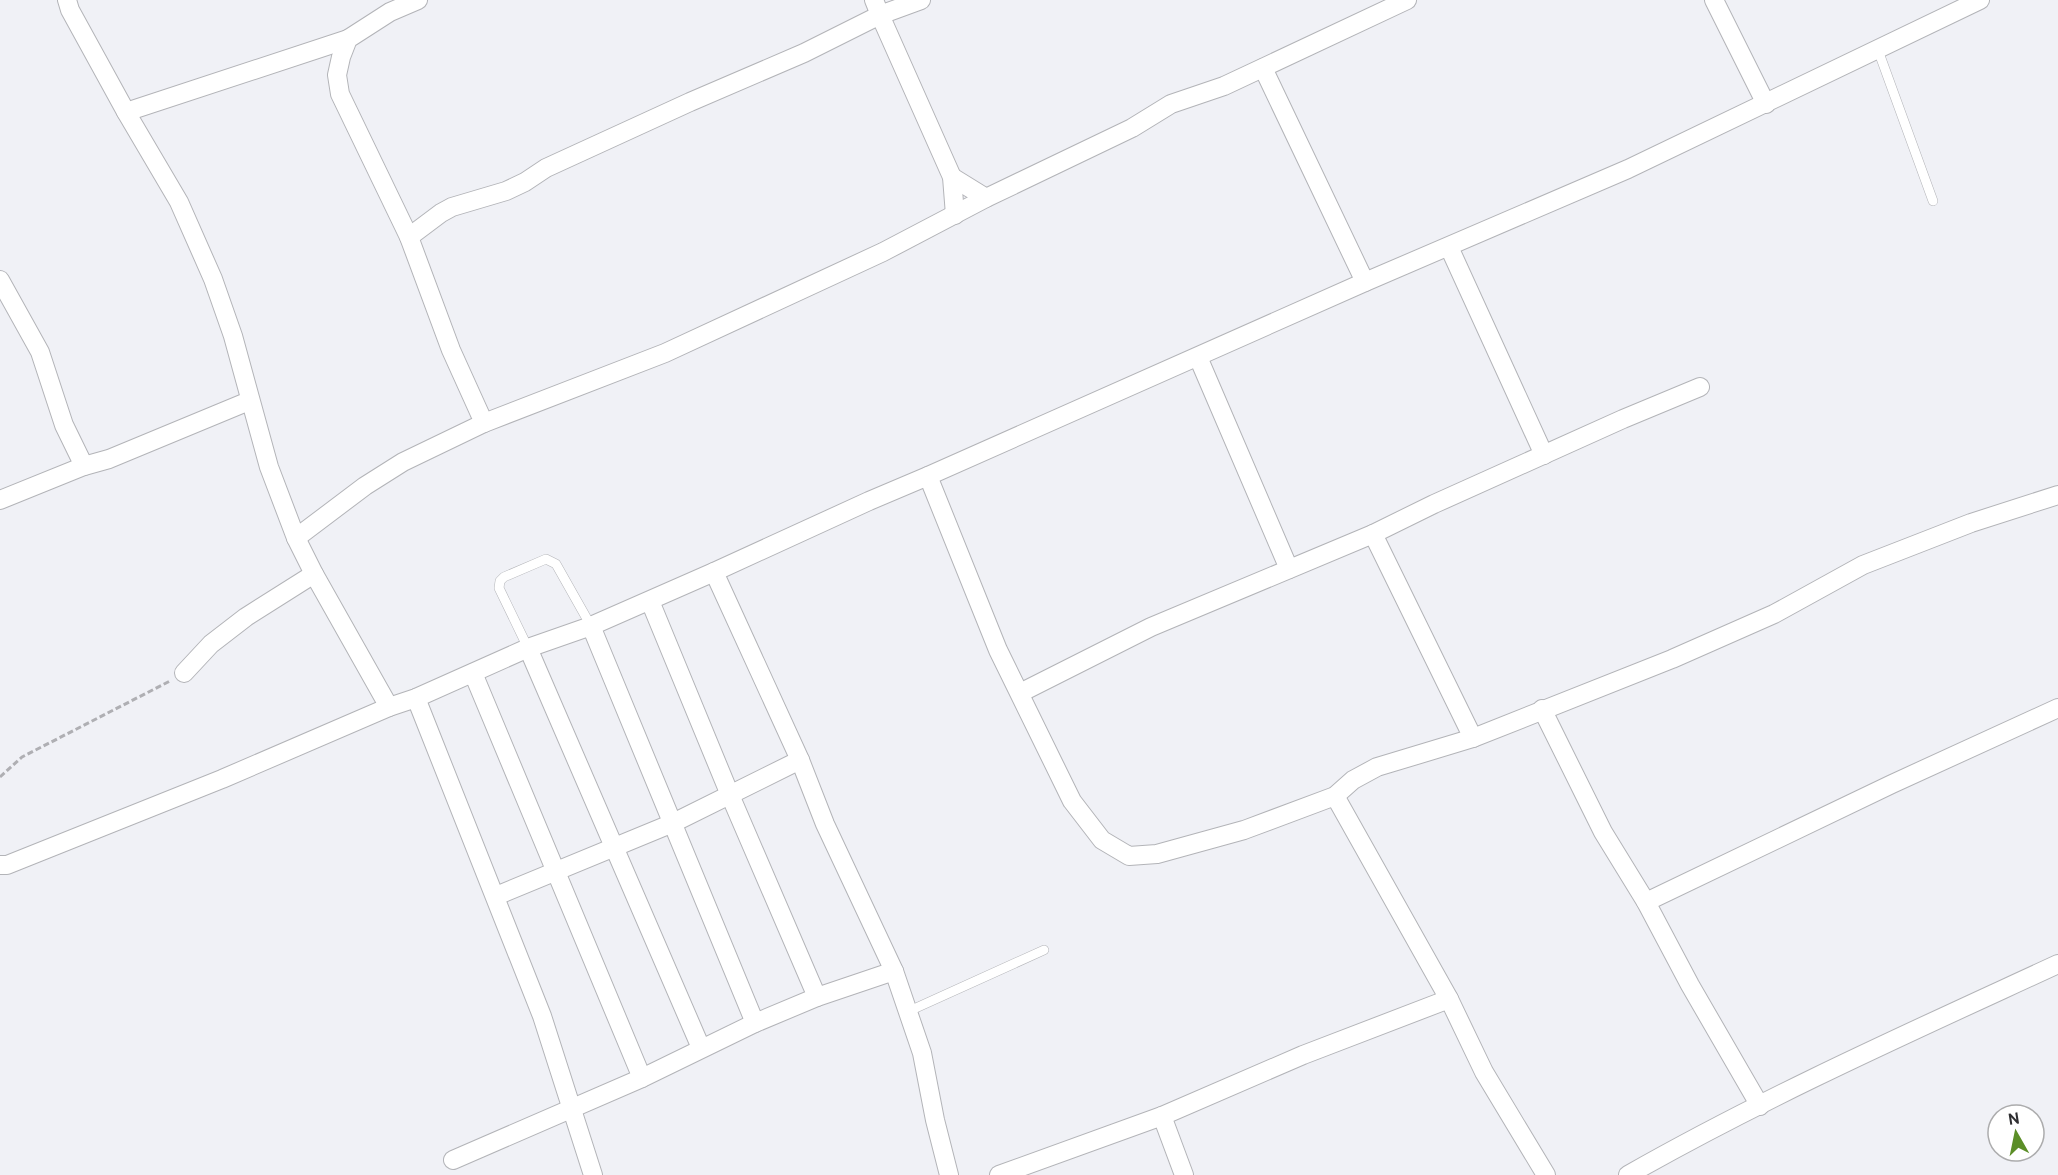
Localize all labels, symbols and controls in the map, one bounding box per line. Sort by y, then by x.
north arrow [1986,1103,2046,1163]
text: N [2007,1109,2021,1131]

